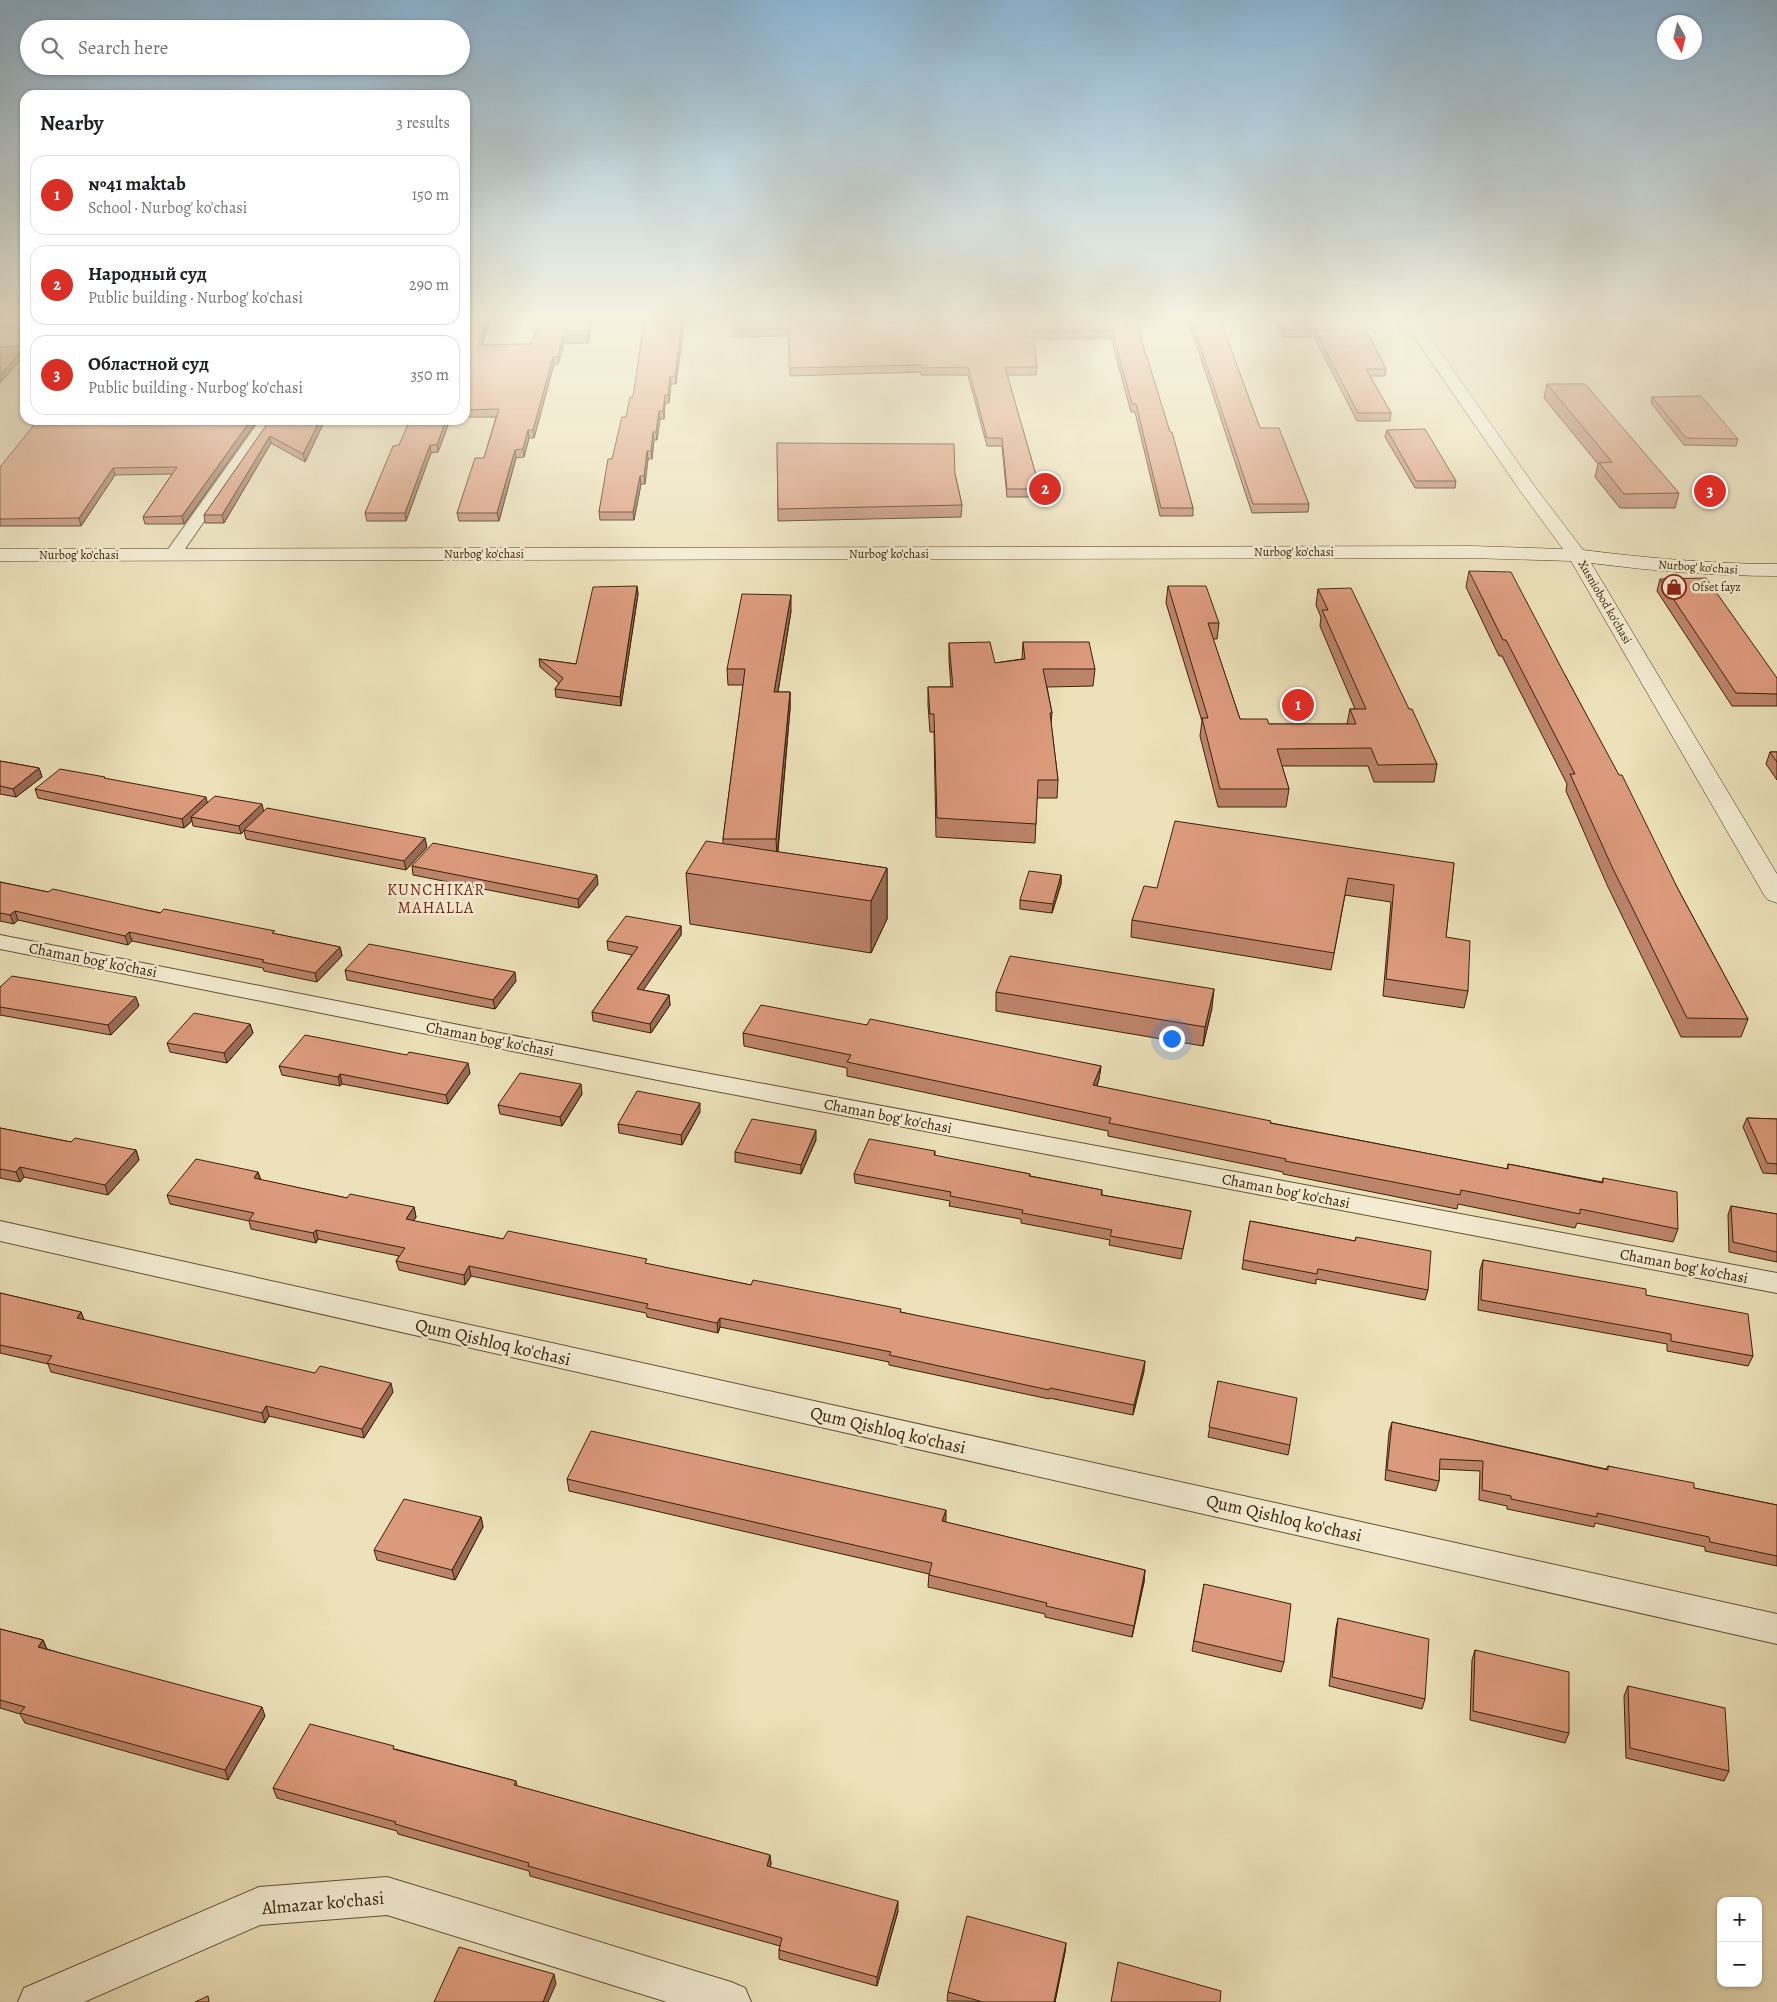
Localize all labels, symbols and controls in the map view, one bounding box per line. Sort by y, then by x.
north arrow [1657,15,1702,60]
search box [20,20,470,75]
icon: search [38,34,66,62]
text: Search here [78,35,168,61]
text: Nearby [40,109,103,137]
text: 3 results [396,112,450,134]
text: №41 maktab [88,171,186,197]
text: 1 [54,184,60,206]
text: 150 m [412,184,449,206]
text: School · Nurbog' ko'chasi [88,197,247,219]
text: Народный суд [88,261,207,287]
text: 2 [53,274,61,296]
text: 290 m [409,274,449,296]
text: Public building · Nurbog' ko'chasi [88,287,303,309]
text: Областной суд [88,351,209,377]
text: 3 [54,364,60,386]
text: 350 m [410,364,449,386]
text: Public building · Nurbog' ko'chasi [88,377,303,399]
pin: 2 [1029,470,1061,508]
pin: 3 [1694,472,1726,510]
street label: Nurbog' ko'chasi [1254,544,1334,560]
street label: Nurbog' ko'chasi [444,546,524,562]
street label: Nurbog' ko'chasi [849,546,929,562]
street label: Nurbog' ko'chasi [39,547,119,563]
street label: Nurbog' ko'chasi [1658,556,1738,578]
street label: Xusniobod ko'chasi [1575,557,1635,647]
shop icon: Ofset fayz [1661,574,1687,600]
place label: Ofset fayz [1692,579,1741,595]
pin: 1 [1282,686,1314,724]
district label: KUNCHIKAR MAHALLA [387,879,485,919]
street label: Chaman bog' ko'chasi [27,938,159,982]
street label: Chaman bog' ko'chasi [424,1017,556,1061]
your location [1159,1026,1185,1052]
street label: Chaman bog' ko'chasi [822,1094,954,1138]
street label: Chaman bog' ko'chasi [1220,1169,1352,1213]
street label: Chaman bog' ko'chasi [1618,1244,1750,1288]
street label: Qum Qishloq ko'chasi [413,1312,573,1372]
street label: Qum Qishloq ko'chasi [808,1400,968,1460]
street label: Qum Qishloq ko'chasi [1204,1488,1364,1548]
street label: Almazar ko'chasi [260,1886,385,1920]
map controls [1717,1897,1762,1987]
button: + [1717,1897,1762,1942]
button: − [1717,1942,1762,1987]

